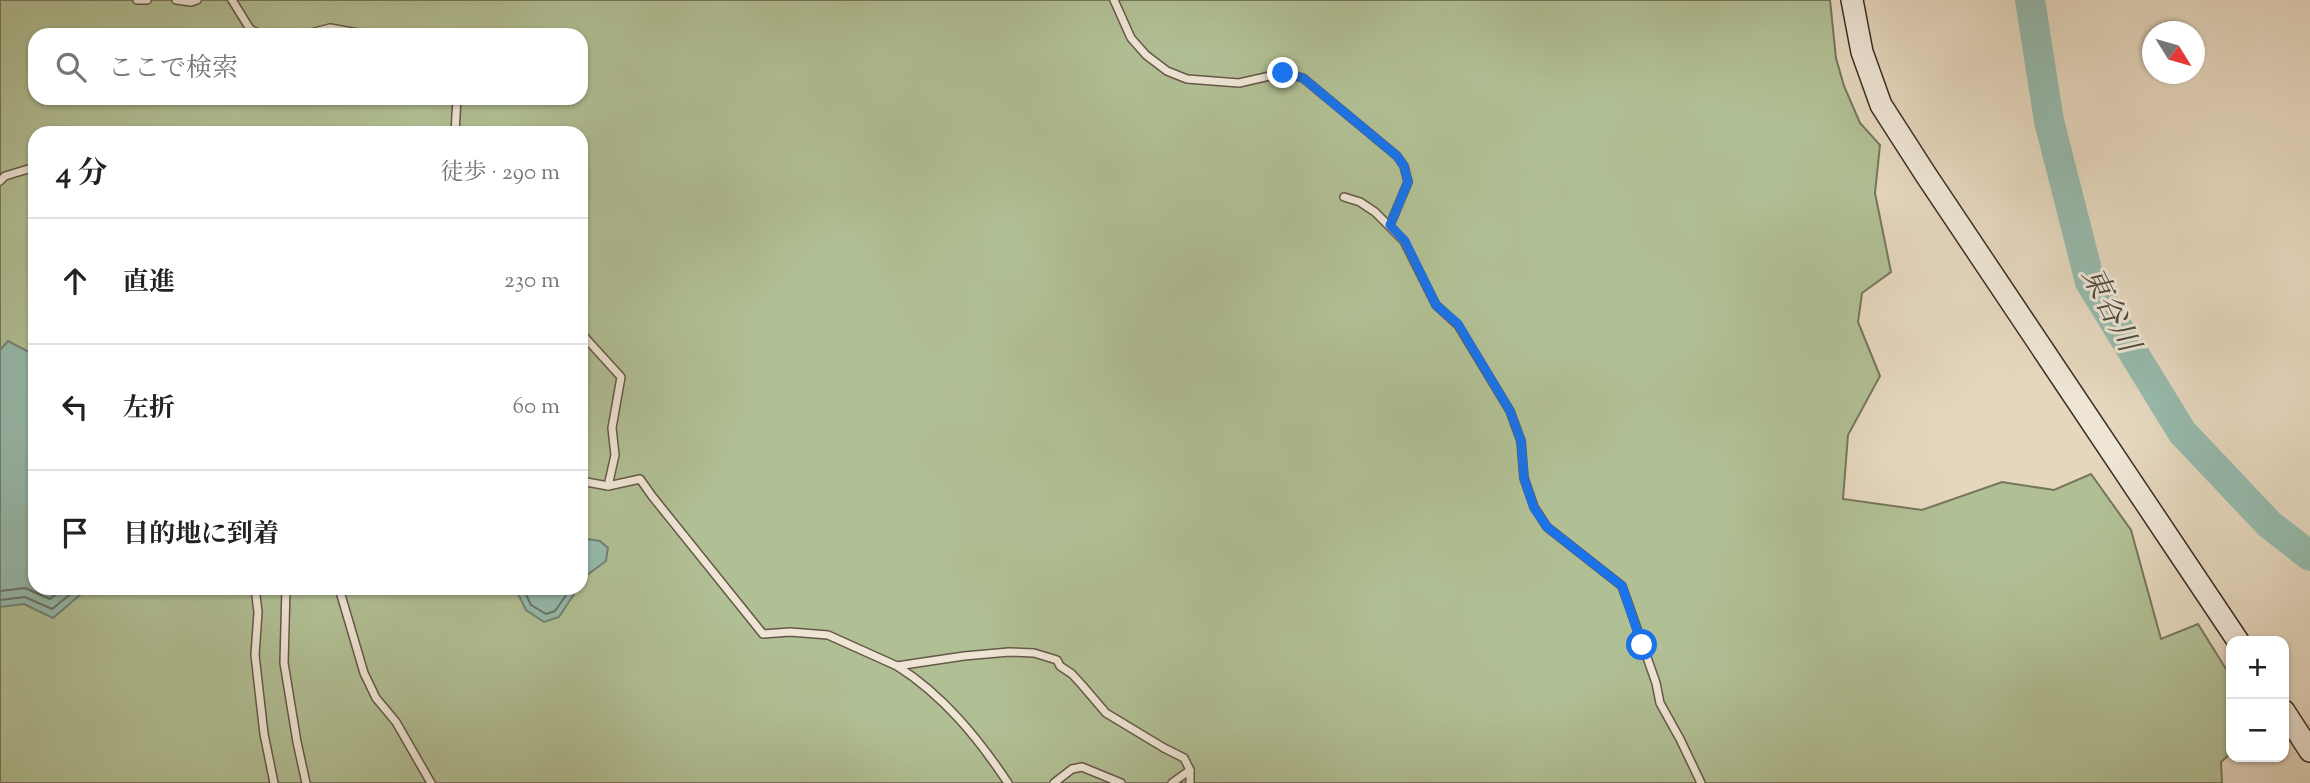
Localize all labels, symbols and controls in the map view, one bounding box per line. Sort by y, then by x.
north arrow [2142,21,2205,84]
search box [28,28,588,105]
icon: search [52,48,90,86]
text: ここで検索 [108,51,238,88]
route end [1267,57,1298,88]
text: 4 分 [56,153,108,196]
text: 徒歩 · 290 m [440,157,560,190]
water label: 東谷川 [2069,260,2150,363]
icon: ahead [56,262,94,300]
text: 直進 [123,265,175,302]
text: 230 m [504,265,560,298]
icon: left [56,388,94,426]
text: 左折 [123,391,175,428]
text: 60 m [512,391,560,424]
icon: arrive [56,514,94,552]
text: 目的地に到着 [123,517,279,554]
route start [1626,629,1657,660]
map controls [2226,636,2289,762]
button: + [2226,636,2289,699]
button: − [2226,699,2289,762]

